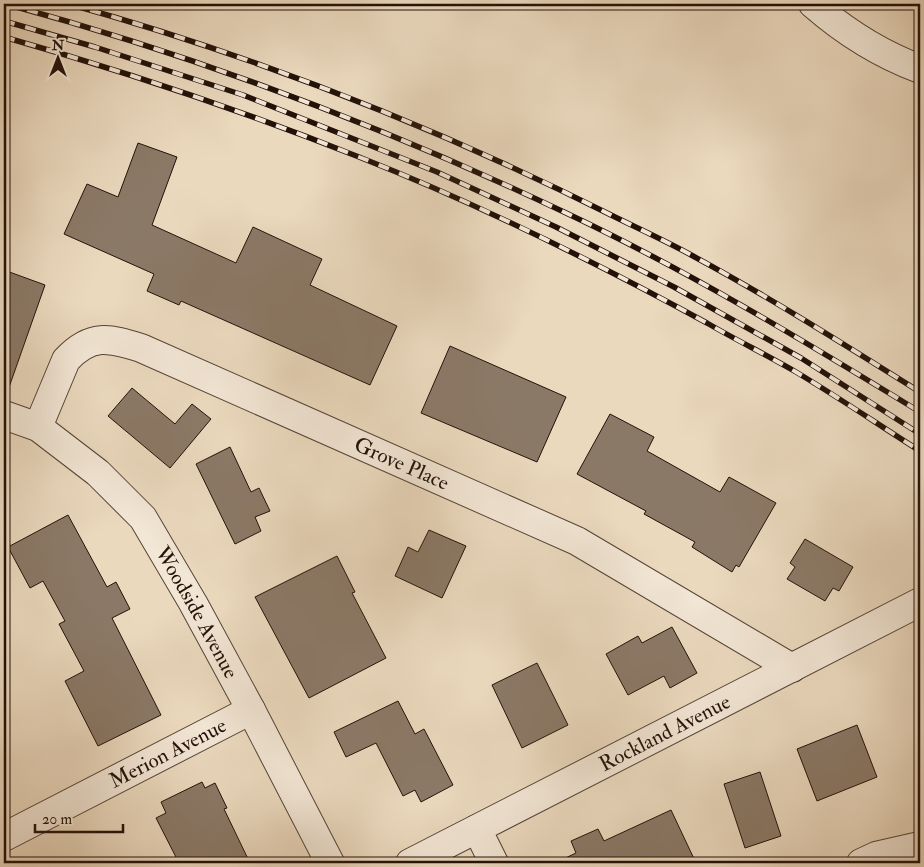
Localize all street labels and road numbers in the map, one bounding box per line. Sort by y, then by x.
street label: Grove Place [350,431,454,496]
street label: Woodside Avenue [149,541,245,683]
street label: Rockland Avenue [594,688,735,778]
street label: Merion Avenue [104,711,231,794]

